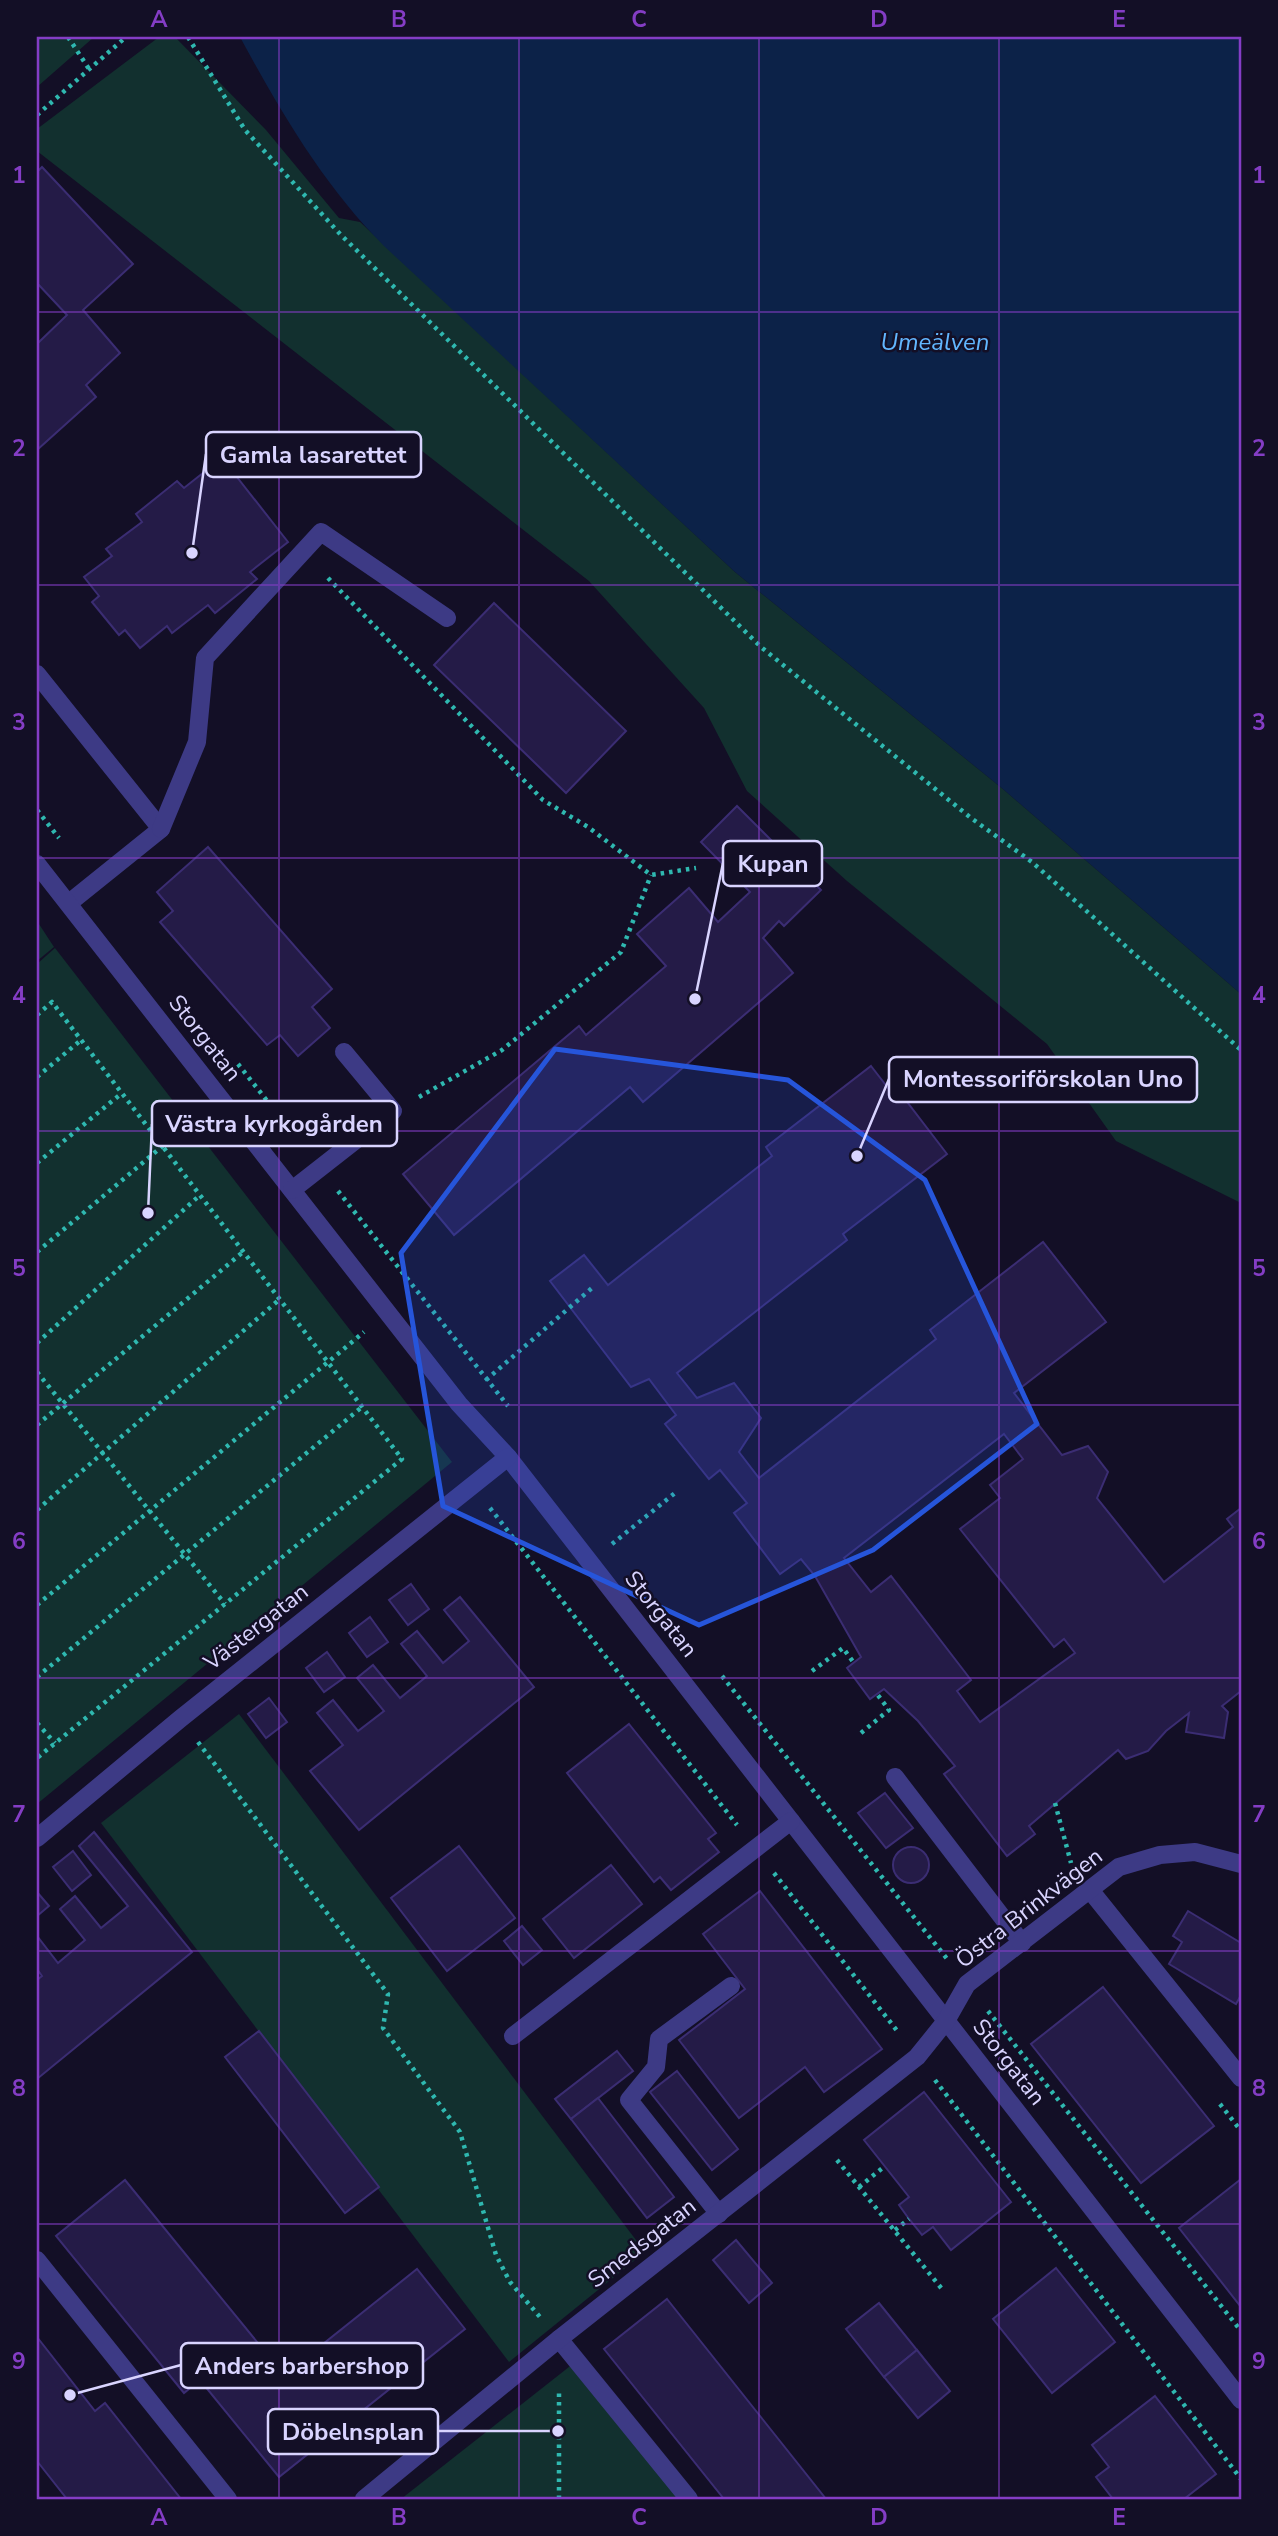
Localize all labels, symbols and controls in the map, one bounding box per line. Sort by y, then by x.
text: A [150,4,168,35]
text: B [391,4,407,35]
text: C [631,4,647,35]
text: D [870,4,888,35]
text: E [1112,4,1126,35]
text: 1 [12,160,26,191]
text: 1 [1252,160,1266,191]
water label: Umeälven [881,326,989,358]
callout: Gamla lasarettet [206,432,421,477]
text: 2 [12,433,26,464]
text: 2 [1252,433,1266,464]
text: Gamla lasarettet [220,439,407,471]
text: 3 [12,707,26,738]
text: 3 [1252,707,1266,738]
callout: Kupan [723,841,822,886]
text: Kupan [737,848,809,880]
text: 4 [12,980,26,1011]
text: 4 [1252,980,1266,1011]
street label: Storgatan [161,988,249,1088]
callout: Montessoriförskolan Uno [889,1057,1197,1102]
text: Montessoriförskolan Uno [903,1063,1183,1095]
callout: Västra kyrkogården [152,1101,397,1146]
text: Västra kyrkogården [164,1108,383,1140]
text: 5 [12,1253,26,1284]
text: 5 [1252,1253,1266,1284]
text: 6 [12,1526,26,1557]
text: 6 [1252,1526,1266,1557]
street label: Storgatan [617,1564,705,1664]
street label: Västergatan [196,1576,315,1678]
text: 7 [12,1799,26,1830]
text: 7 [1252,1799,1266,1830]
street label: Östra Brinkvägen [949,1841,1109,1975]
street label: Storgatan [965,2012,1053,2112]
text: 8 [12,2073,26,2104]
text: 8 [1252,2073,1266,2104]
street label: Smedsgatan [581,2191,703,2295]
callout: Anders barbershop [181,2343,423,2388]
text: 9 [12,2346,26,2377]
text: 9 [1252,2346,1266,2377]
text: Anders barbershop [195,2350,409,2382]
callout: Döbelnsplan [268,2409,438,2454]
text: Döbelnsplan [282,2416,424,2448]
text: A [150,2502,168,2533]
text: B [391,2502,407,2533]
text: C [631,2502,647,2533]
text: D [870,2502,888,2533]
text: E [1112,2502,1126,2533]

